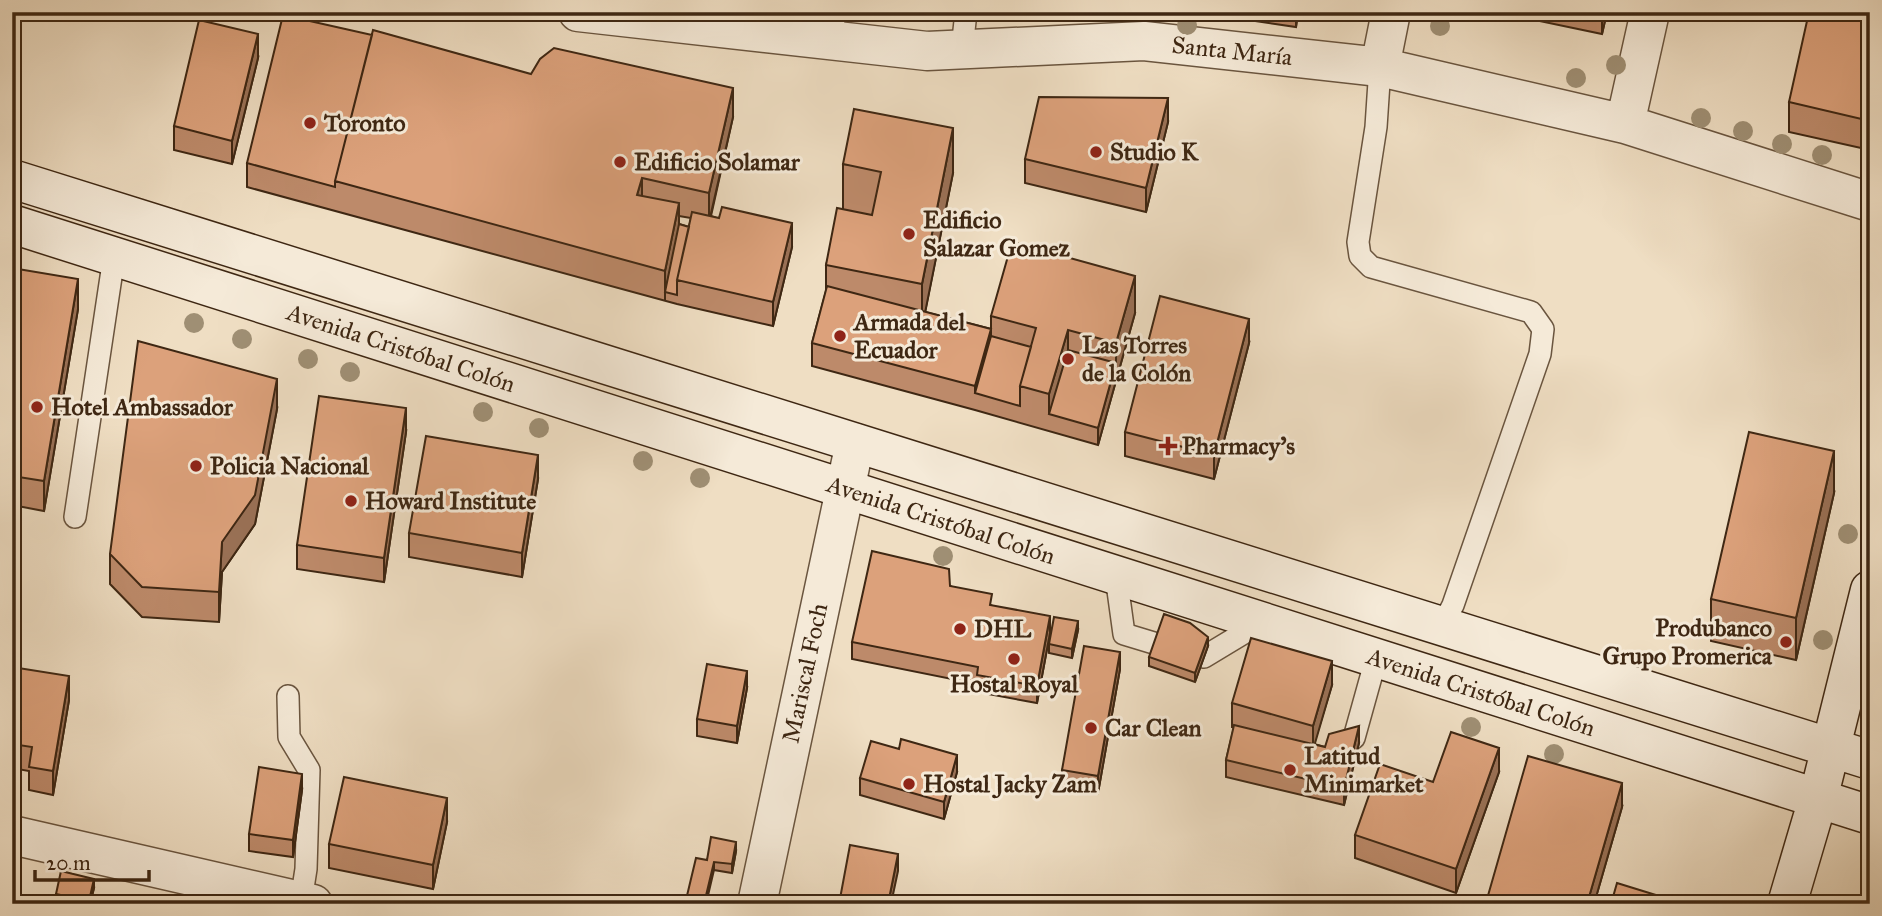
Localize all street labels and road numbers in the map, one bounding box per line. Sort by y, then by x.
street label: Santa María [1170,30,1295,72]
street label: Avenida Cristóbal Colón [282,297,519,399]
street label: Avenida Cristóbal Colón [822,469,1059,571]
street label: Mariscal Foch [776,600,834,746]
street label: Avenida Cristóbal Colón [1362,641,1599,743]

